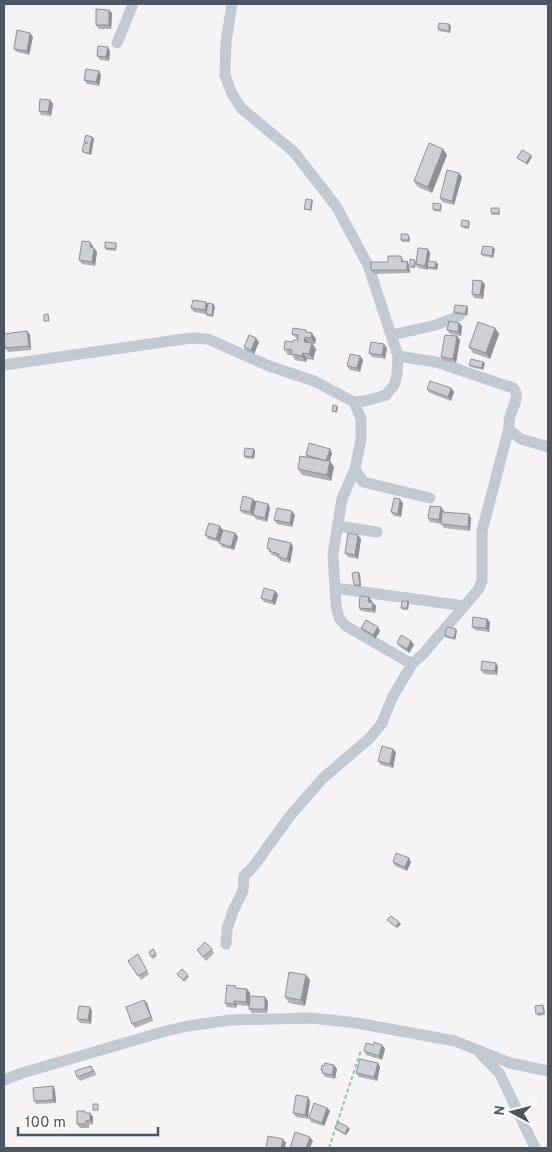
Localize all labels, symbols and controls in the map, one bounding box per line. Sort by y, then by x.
north arrow [487,1087,537,1137]
scale bar [18,1104,158,1136]
text: N [492,1105,510,1117]
text: 100 m [25,1114,66,1133]

